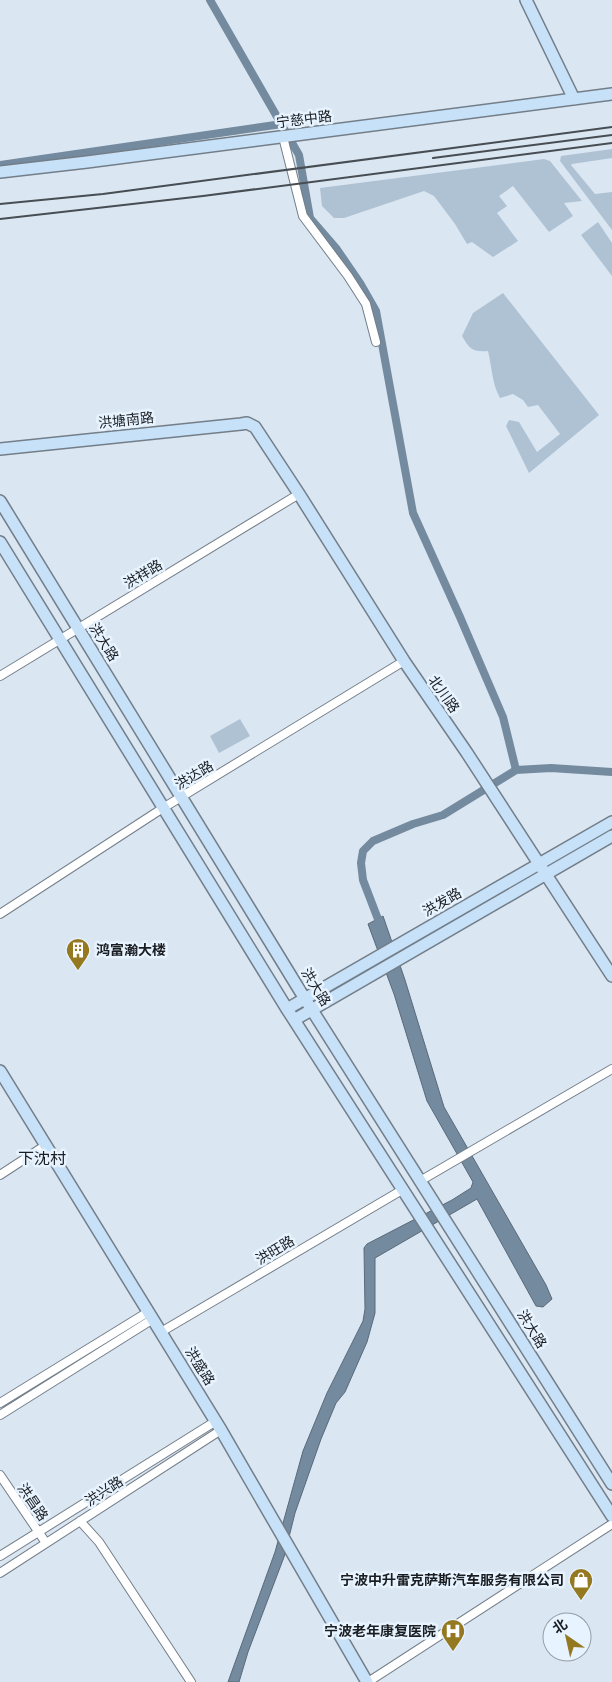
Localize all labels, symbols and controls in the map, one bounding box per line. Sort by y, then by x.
street label: 宁慈中路 [275,108,333,131]
street label: 洪塘南路 [97,409,155,432]
street label: 洪祥路 [121,556,166,593]
street label: 洪大路 [85,620,122,665]
street label: 北川路 [425,672,463,716]
street label: 洪达路 [172,757,217,794]
street label: 洪发路 [420,885,465,920]
building icon: 鸿富瀚大楼 [65,937,91,971]
place label: 鸿富瀚大楼 [96,942,166,959]
street label: 洪大路 [297,965,334,1010]
district label: 下沈村 [18,1149,66,1169]
street label: 洪旺路 [253,1232,298,1269]
street label: 洪大路 [513,1307,550,1352]
street label: 洪盛路 [181,1344,218,1389]
street label: 洪兴路 [82,1473,127,1510]
street label: 洪昌路 [14,1480,51,1524]
shop icon: 宁波中升雷克萨斯汽车服务有限公司 [568,1567,594,1601]
place label: 宁波中升雷克萨斯汽车服务有限公司 [340,1572,564,1589]
north arrow [542,1612,592,1662]
text: 北 [549,1616,571,1638]
hospital icon: 宁波老年康复医院 [440,1618,466,1652]
place label: 宁波老年康复医院 [324,1623,436,1640]

